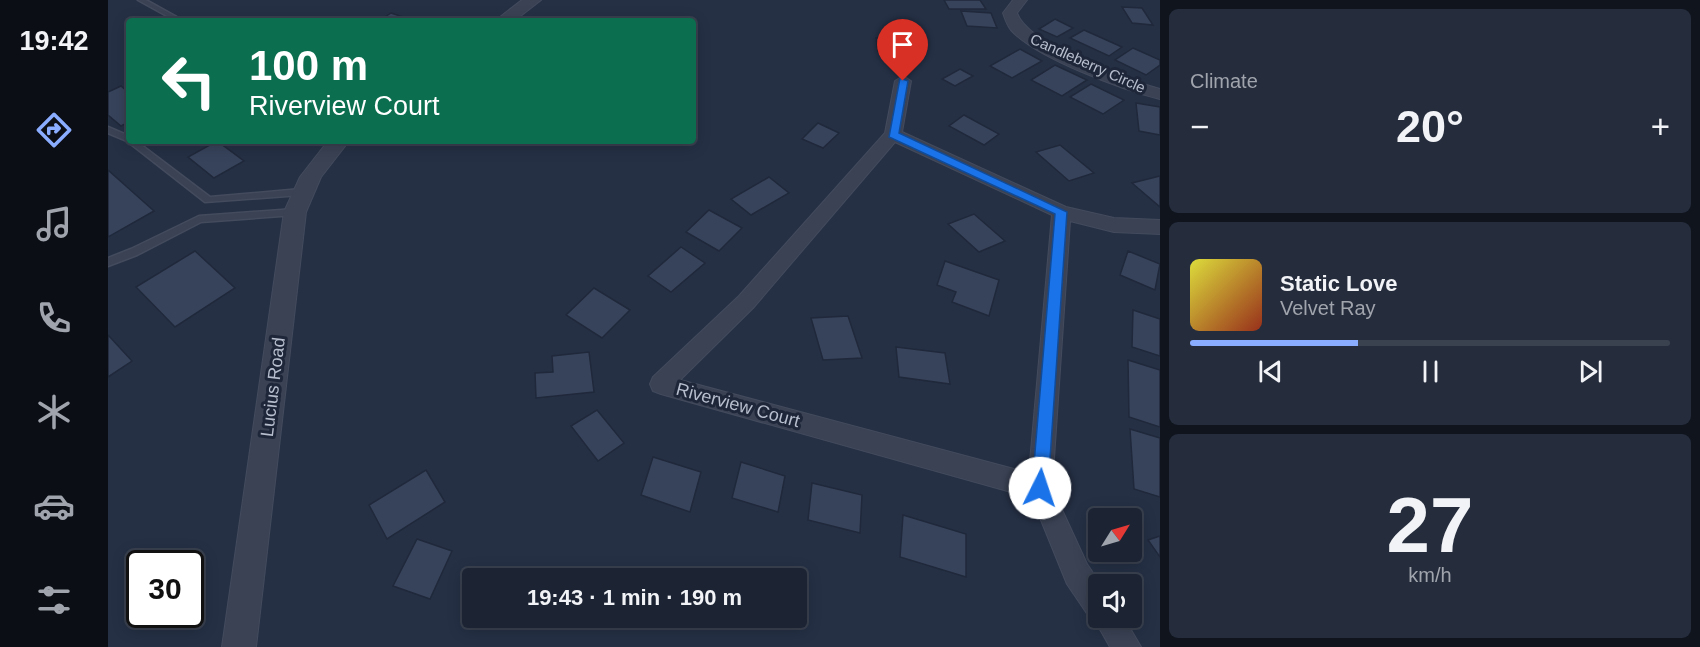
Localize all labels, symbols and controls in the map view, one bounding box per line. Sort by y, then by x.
pin [877,19,928,81]
text: 19:42 [19,26,89,56]
icon: arrive [886,28,919,61]
street label: Candleberry Circle [1028,30,1148,96]
icon: left [150,42,228,120]
text: 100 m [249,42,368,89]
text: Climate [1190,70,1258,92]
text: Riverview Court [249,91,440,121]
text: 20° [1396,101,1464,152]
text: − [1190,108,1209,145]
text: + [1651,108,1670,145]
icon: directions [33,109,75,151]
icon: music [33,203,75,245]
text: Static Love [1280,271,1397,296]
icon: phone [33,297,75,339]
text: Velvet Ray [1280,297,1376,319]
street label: Lucius Road [257,336,289,438]
icon: previous [1254,355,1287,388]
icon: pause [1414,355,1447,388]
icon: next [1574,355,1607,388]
street label: Riverview Court [674,379,802,431]
icon: climate [33,391,75,433]
position arrow [1008,456,1072,520]
text: 27 [1387,481,1473,569]
icon: car [33,485,75,527]
north arrow [1088,508,1142,562]
map controls [1088,508,1142,628]
speed limit sign: 30 [126,550,204,628]
text: km/h [1408,564,1452,586]
button: sound [1088,574,1142,628]
icon: filters [33,579,75,621]
text: 19:43 · 1 min · 190 m [527,585,742,610]

